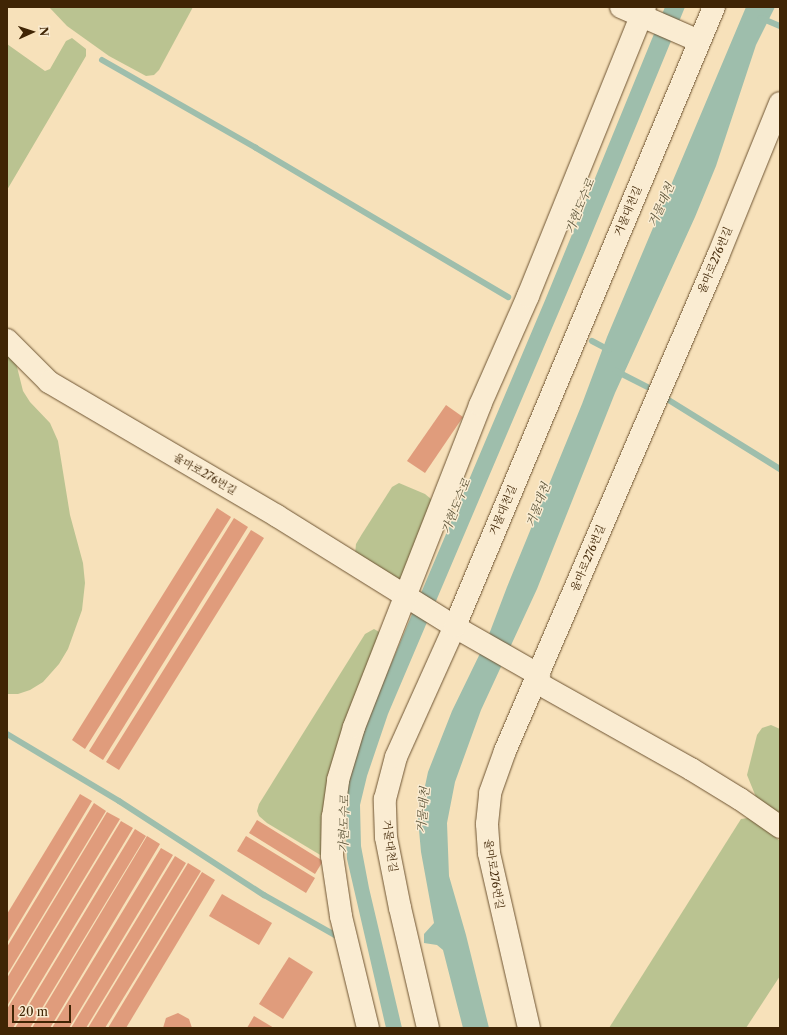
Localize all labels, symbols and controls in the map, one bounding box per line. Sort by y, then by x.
north arrow [12,12,52,52]
text: N [37,26,51,37]
water label: 가현도수로 [562,176,598,236]
water label: 거물대천 [645,181,677,229]
street label: 거물대천길 [612,184,644,238]
street label: 율마로276번길 [695,225,735,295]
street label: 율마로276번길 [171,451,239,497]
water label: 가현도수로 [438,476,474,536]
water label: 거물대천 [523,481,553,529]
street label: 거물대천길 [487,483,519,537]
street label: 율마로276번길 [568,523,608,593]
water label: 거물대천 [414,786,432,834]
water label: 가현도수로 [336,795,352,853]
street label: 거물대천길 [380,819,400,873]
street label: 율마로276번길 [481,838,507,910]
scale bar [14,997,73,1023]
text: 20 m [19,1004,48,1019]

